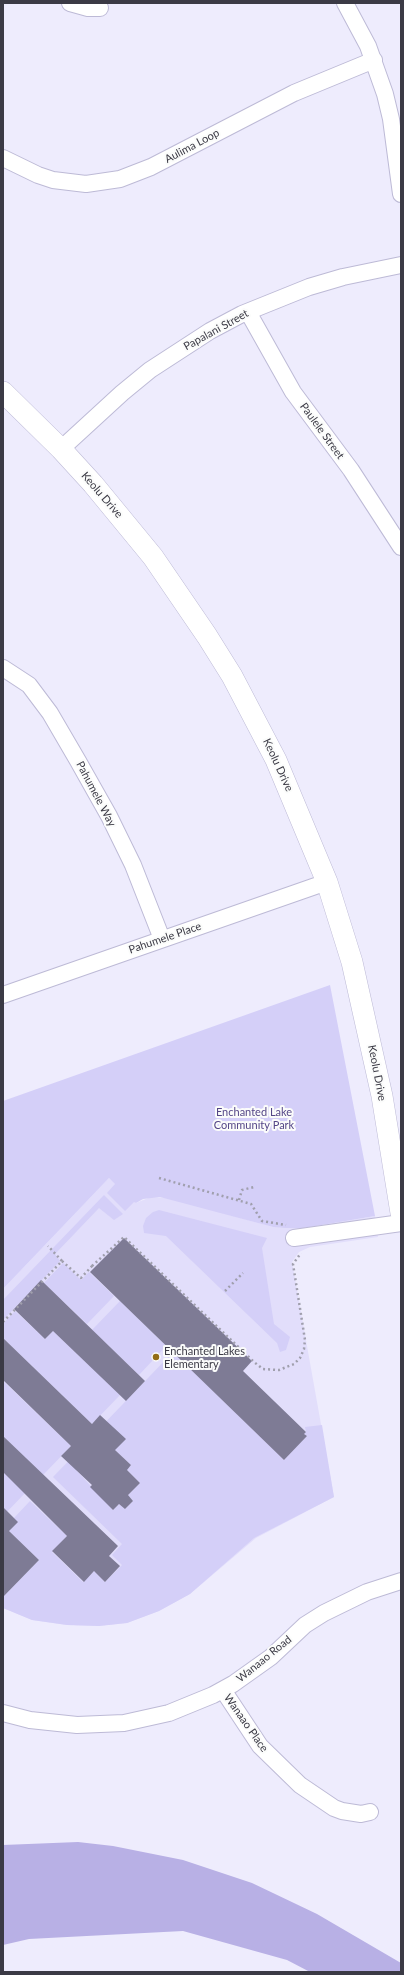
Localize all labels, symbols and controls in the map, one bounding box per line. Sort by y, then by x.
street label: Aulima Loop [162,126,222,166]
street label: Papalani Street [181,307,251,353]
street label: Paulele Street [297,400,347,462]
street label: Keolu Drive [78,469,126,521]
street label: Keolu Drive [260,737,296,793]
street label: Pahumele Way [73,759,119,829]
street label: Pahumele Place [127,919,203,957]
street label: Keolu Drive [365,1044,389,1102]
park label: Enchanted Lake Community Park [214,1105,294,1131]
place label: Enchanted Lakes Elementary [164,1344,245,1370]
marker: Enchanted Lakes Elementary [151,1352,161,1362]
street label: Wanaao Road [234,1633,294,1685]
street label: Wanaao Place [221,1691,271,1755]

